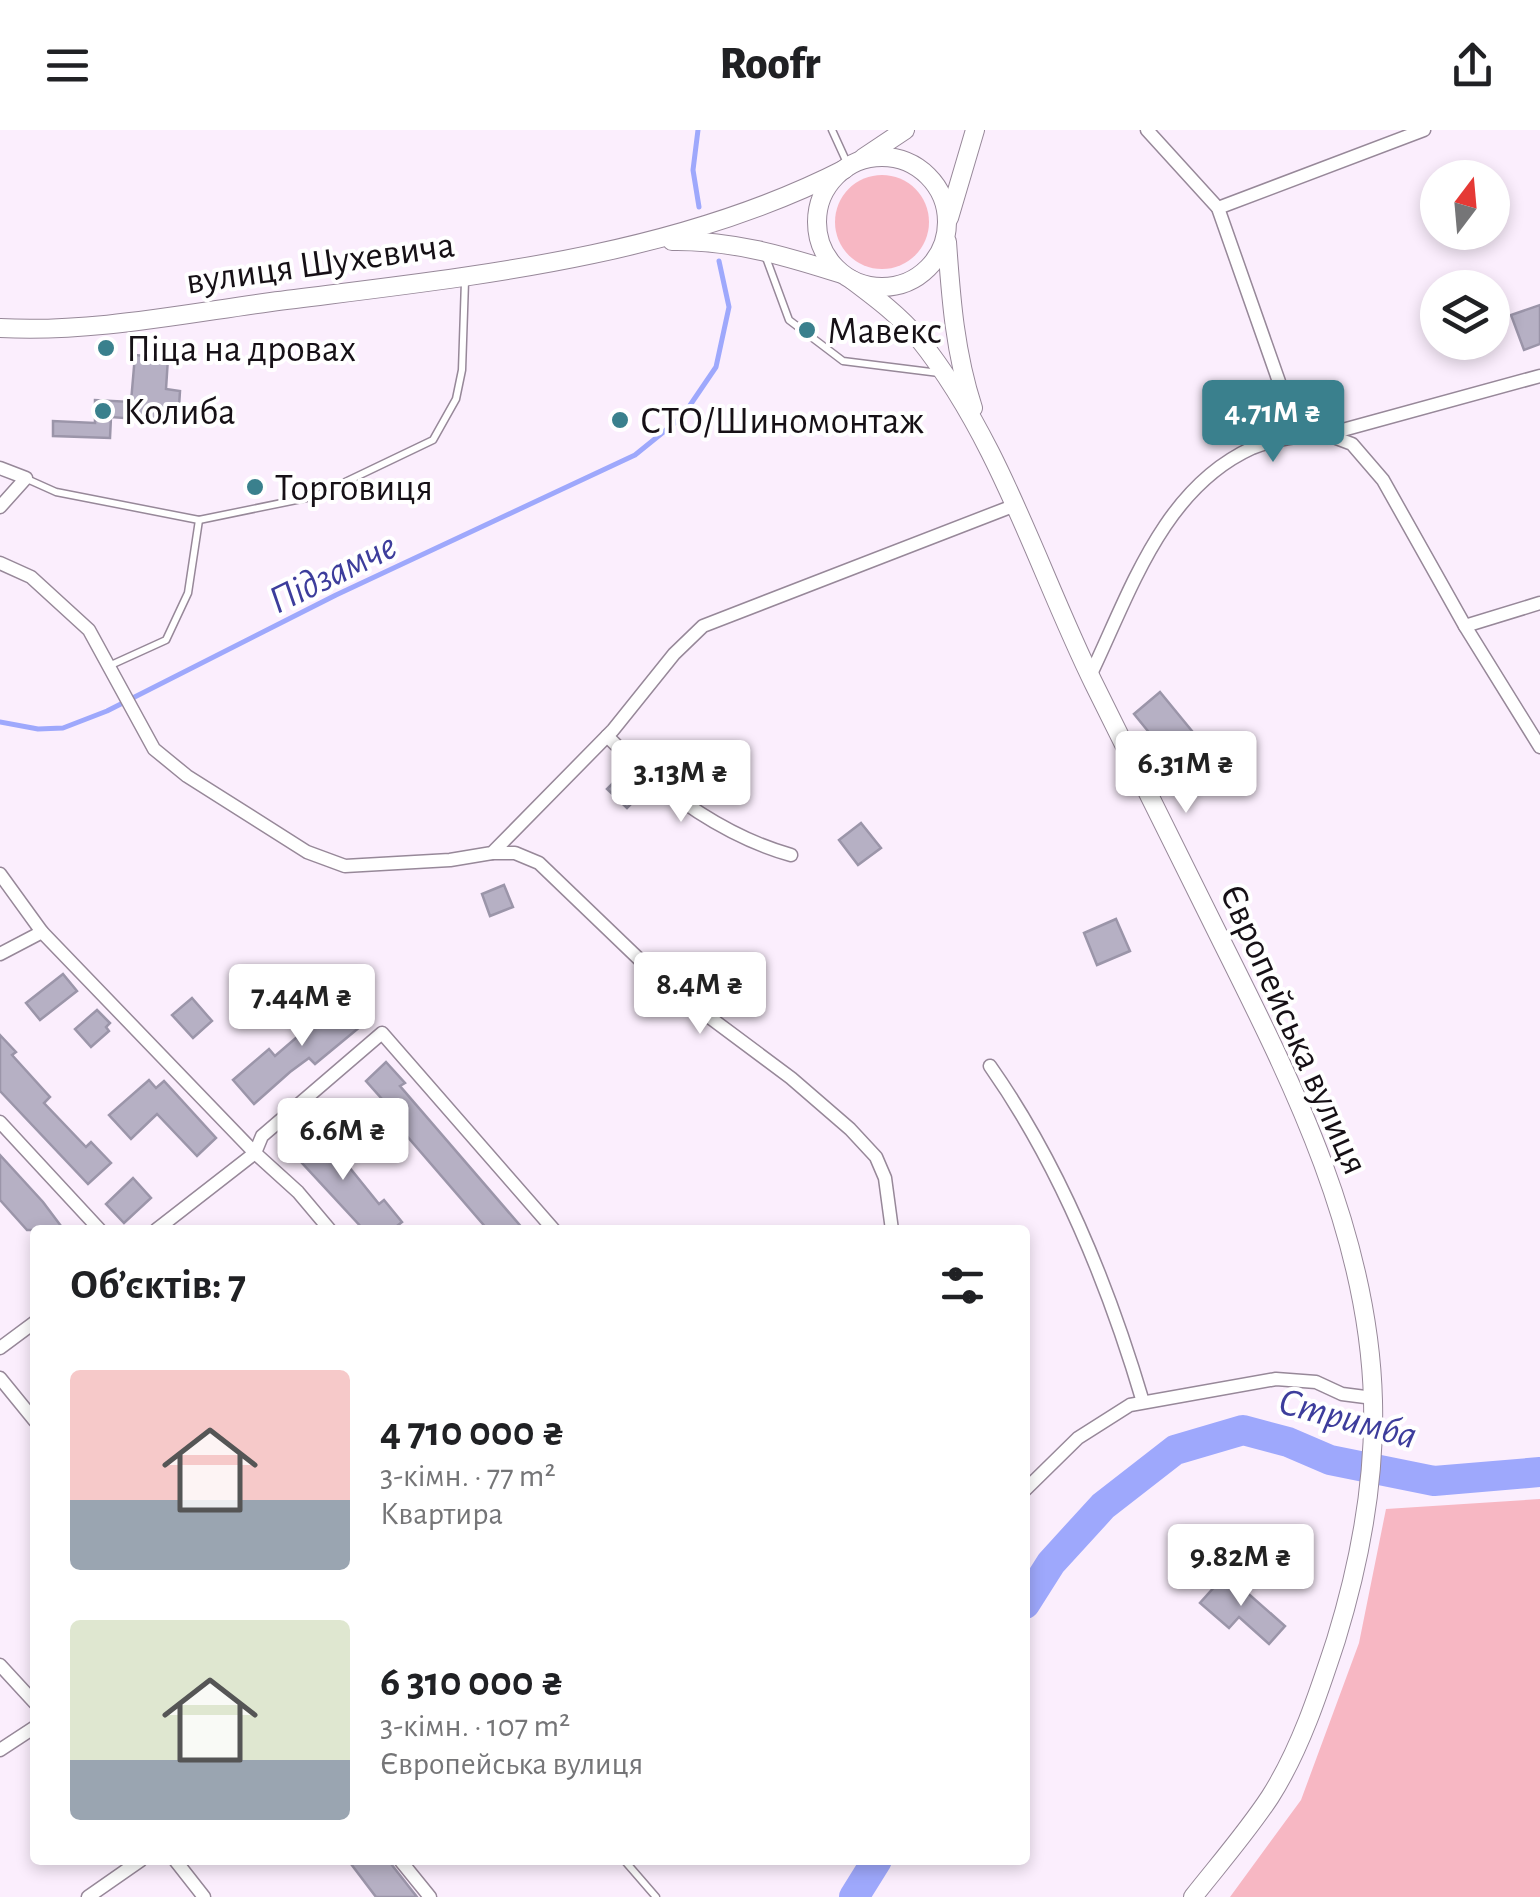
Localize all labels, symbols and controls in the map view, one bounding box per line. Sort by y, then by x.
icon: menu [40,38,95,93]
icon: share [1445,38,1500,93]
text: Roofr [719,42,821,87]
north arrow [1420,160,1510,250]
map controls [1420,160,1510,360]
street label: вулиця Шухевича [184,226,457,302]
button: layers [1420,270,1510,360]
place label: Мавекс [827,313,942,351]
marker: Мавекс [796,319,818,341]
place label: Піца на дровах [126,331,356,369]
marker: Піца на дровах [95,337,117,359]
pin: 4.71M ₴ [1181,380,1365,465]
place label: Колиба [123,394,236,432]
text: 4.71M ₴ [1224,396,1322,428]
marker: Колиба [92,400,114,422]
place label: СТО/Шиномонтаж [640,403,925,441]
marker: СТО/Шиномонтаж [609,409,631,431]
place label: Торговиця [275,470,433,508]
marker: Торговиця [244,476,266,498]
water label: Підзамче [263,526,403,622]
pin: 6.31M ₴ [1094,731,1278,816]
pin: 3.13M ₴ [589,740,773,825]
text: 6.31M ₴ [1138,747,1234,779]
text: 3.13M ₴ [633,756,729,788]
street label: Європейська вулиця [1212,879,1374,1180]
pin: 8.4M ₴ [619,952,781,1037]
pin: 7.44M ₴ [210,964,394,1049]
text: 8.4M ₴ [656,968,744,1000]
text: 7.44M ₴ [251,980,353,1012]
pin: 6.6M ₴ [262,1098,424,1183]
text: 6.6M ₴ [299,1114,387,1146]
icon: filters [935,1258,990,1313]
text: Об’єктів: 7 [70,1264,246,1306]
water label: Стримба [1274,1381,1421,1457]
icon: home [150,1410,270,1530]
text: 4 710 000 ₴ [380,1411,565,1453]
text: 3-кімн. · 77 m² [380,1460,556,1492]
text: Квартира [380,1498,503,1530]
pin: 9.82M ₴ [1149,1524,1333,1609]
text: 9.82M ₴ [1190,1540,1292,1572]
icon: home [150,1660,270,1780]
text: 6 310 000 ₴ [380,1661,564,1703]
text: 3-кімн. · 107 m² [380,1710,570,1742]
text: Європейська вулиця [380,1748,643,1780]

